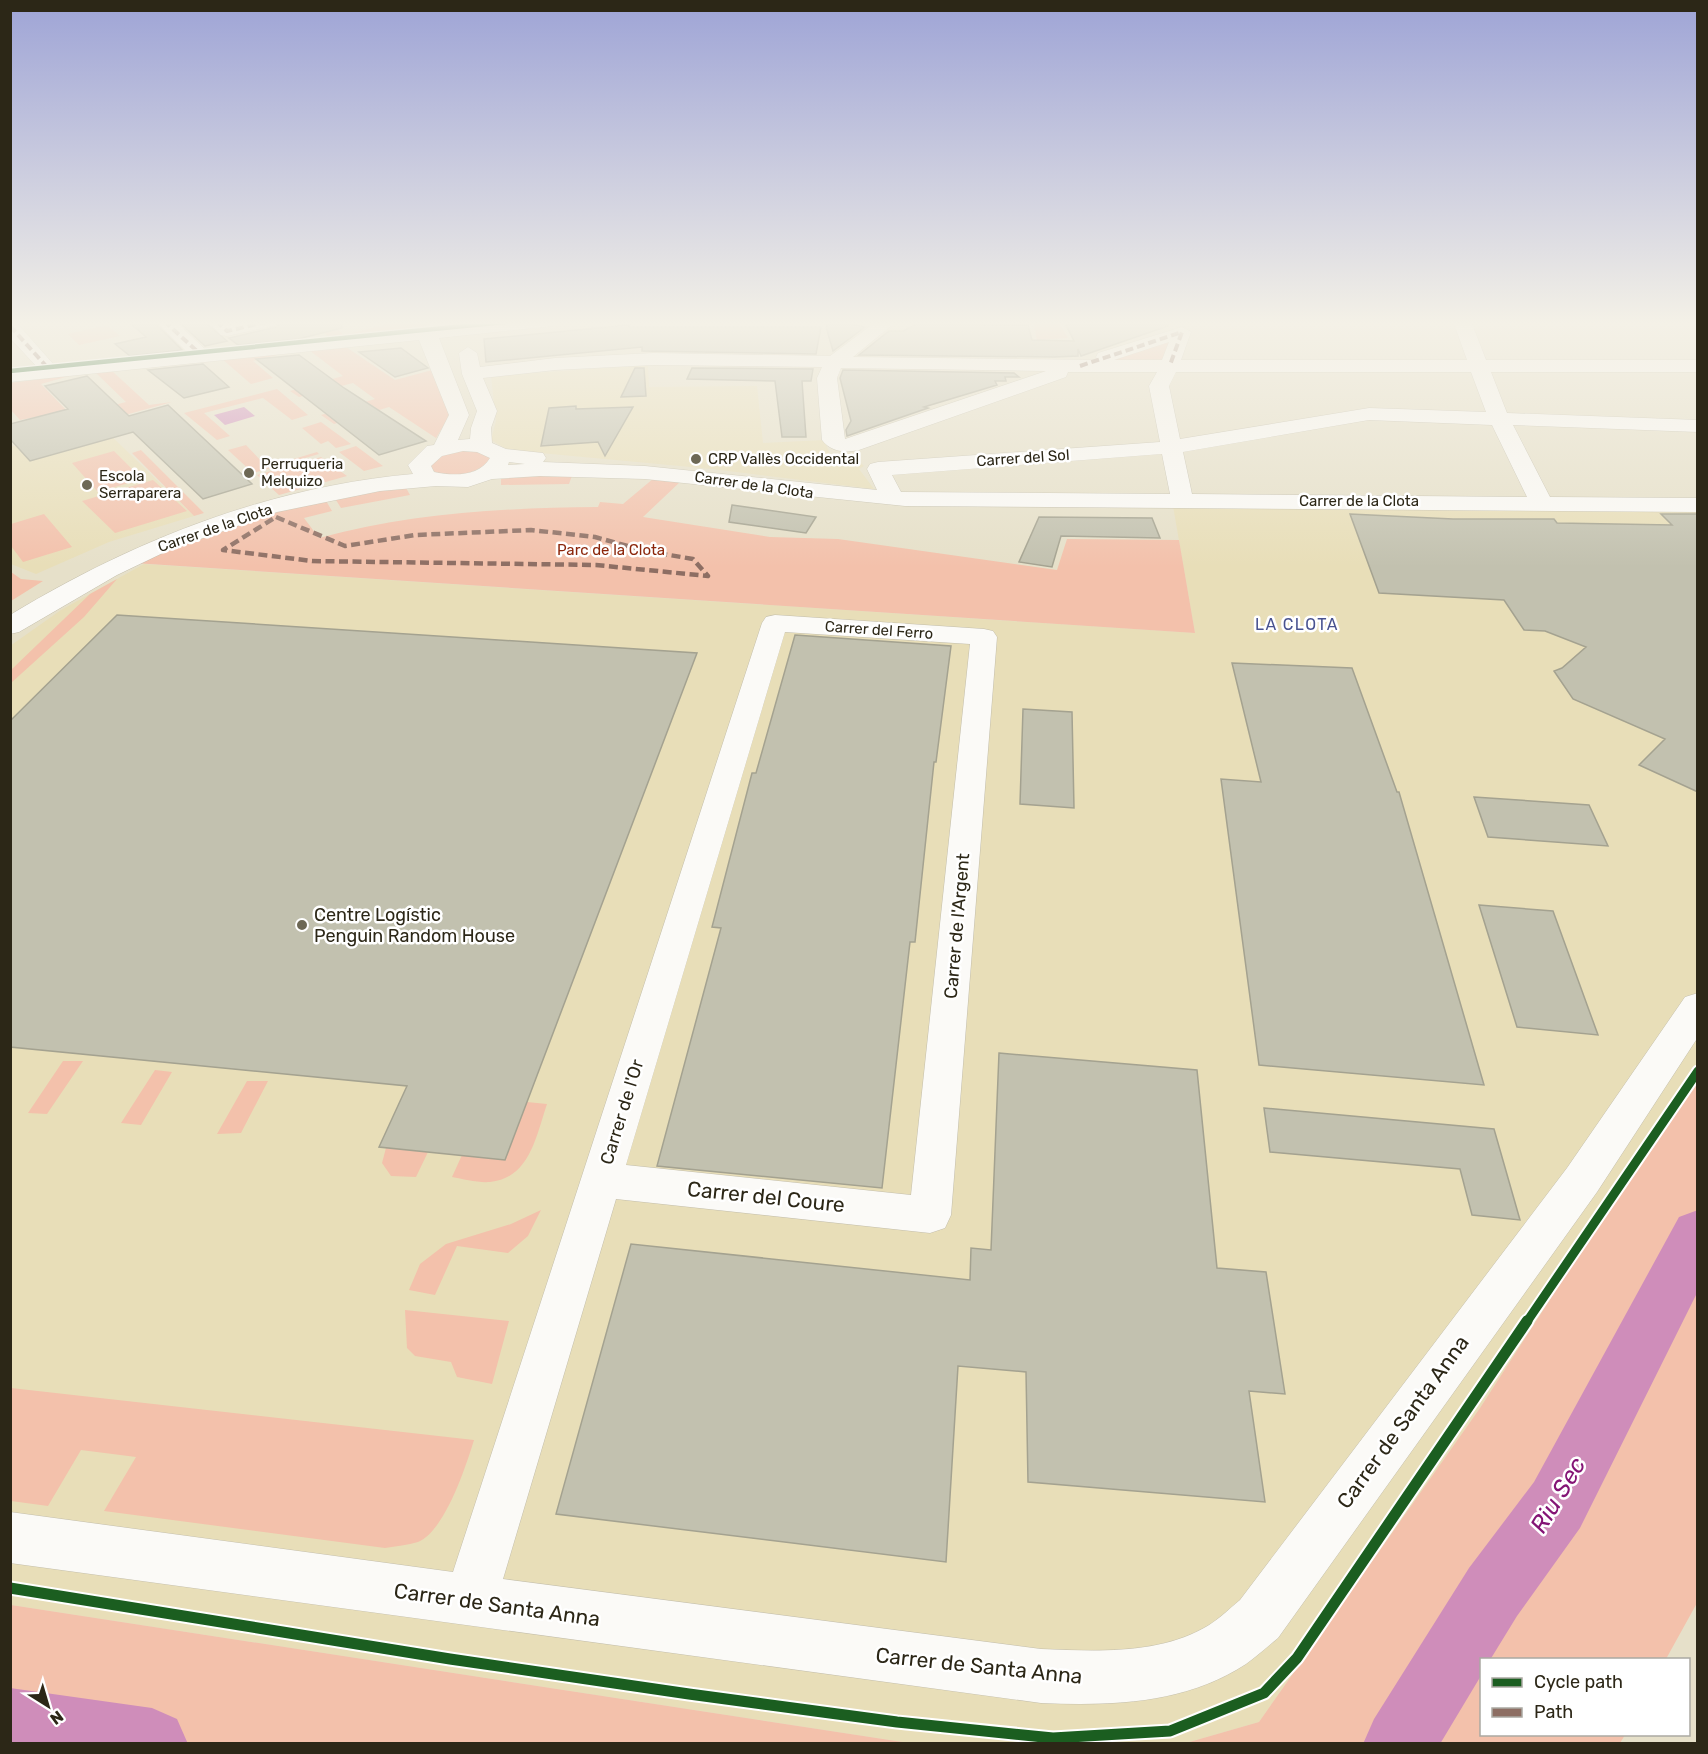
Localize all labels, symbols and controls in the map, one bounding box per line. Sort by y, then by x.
street label: Carrer del Sol [976,446,1070,470]
place label: CRP Vallès Occidental [708,450,859,468]
marker: CRP Vallès Occidental [689,452,703,466]
place label: Perruqueria Melquizo [261,455,343,490]
marker: Perruqueria Melquizo [242,466,256,480]
place label: Escola Serraparera [99,467,181,502]
street label: Carrer de la Clota [693,468,815,502]
marker: Escola Serraparera [80,478,94,492]
street label: Carrer de la Clota [1299,492,1419,510]
street label: Carrer de la Clota [155,500,275,556]
park label: Parc de la Clota [557,541,665,559]
district label: LA CLOTA [1255,615,1339,634]
street label: Carrer del Ferro [824,617,934,643]
street label: Carrer de l'Argent [940,852,974,1000]
place label: Centre Logístic Penguin Random House [314,904,515,947]
marker: Centre Logístic Penguin Random House [295,918,309,932]
street label: Carrer de l'Or [596,1057,648,1167]
street label: Carrer del Coure [686,1176,846,1217]
street label: Carrer de Santa Anna [1331,1330,1474,1513]
water label: Riu Sec [1524,1452,1592,1538]
street label: Carrer de Santa Anna [392,1578,602,1631]
street label: Carrer de Santa Anna [874,1642,1084,1689]
legend [1480,1658,1690,1736]
text: Cycle path [1534,1671,1623,1693]
north arrow [18,1676,78,1736]
text: Path [1534,1701,1573,1723]
text: N [46,1707,67,1729]

